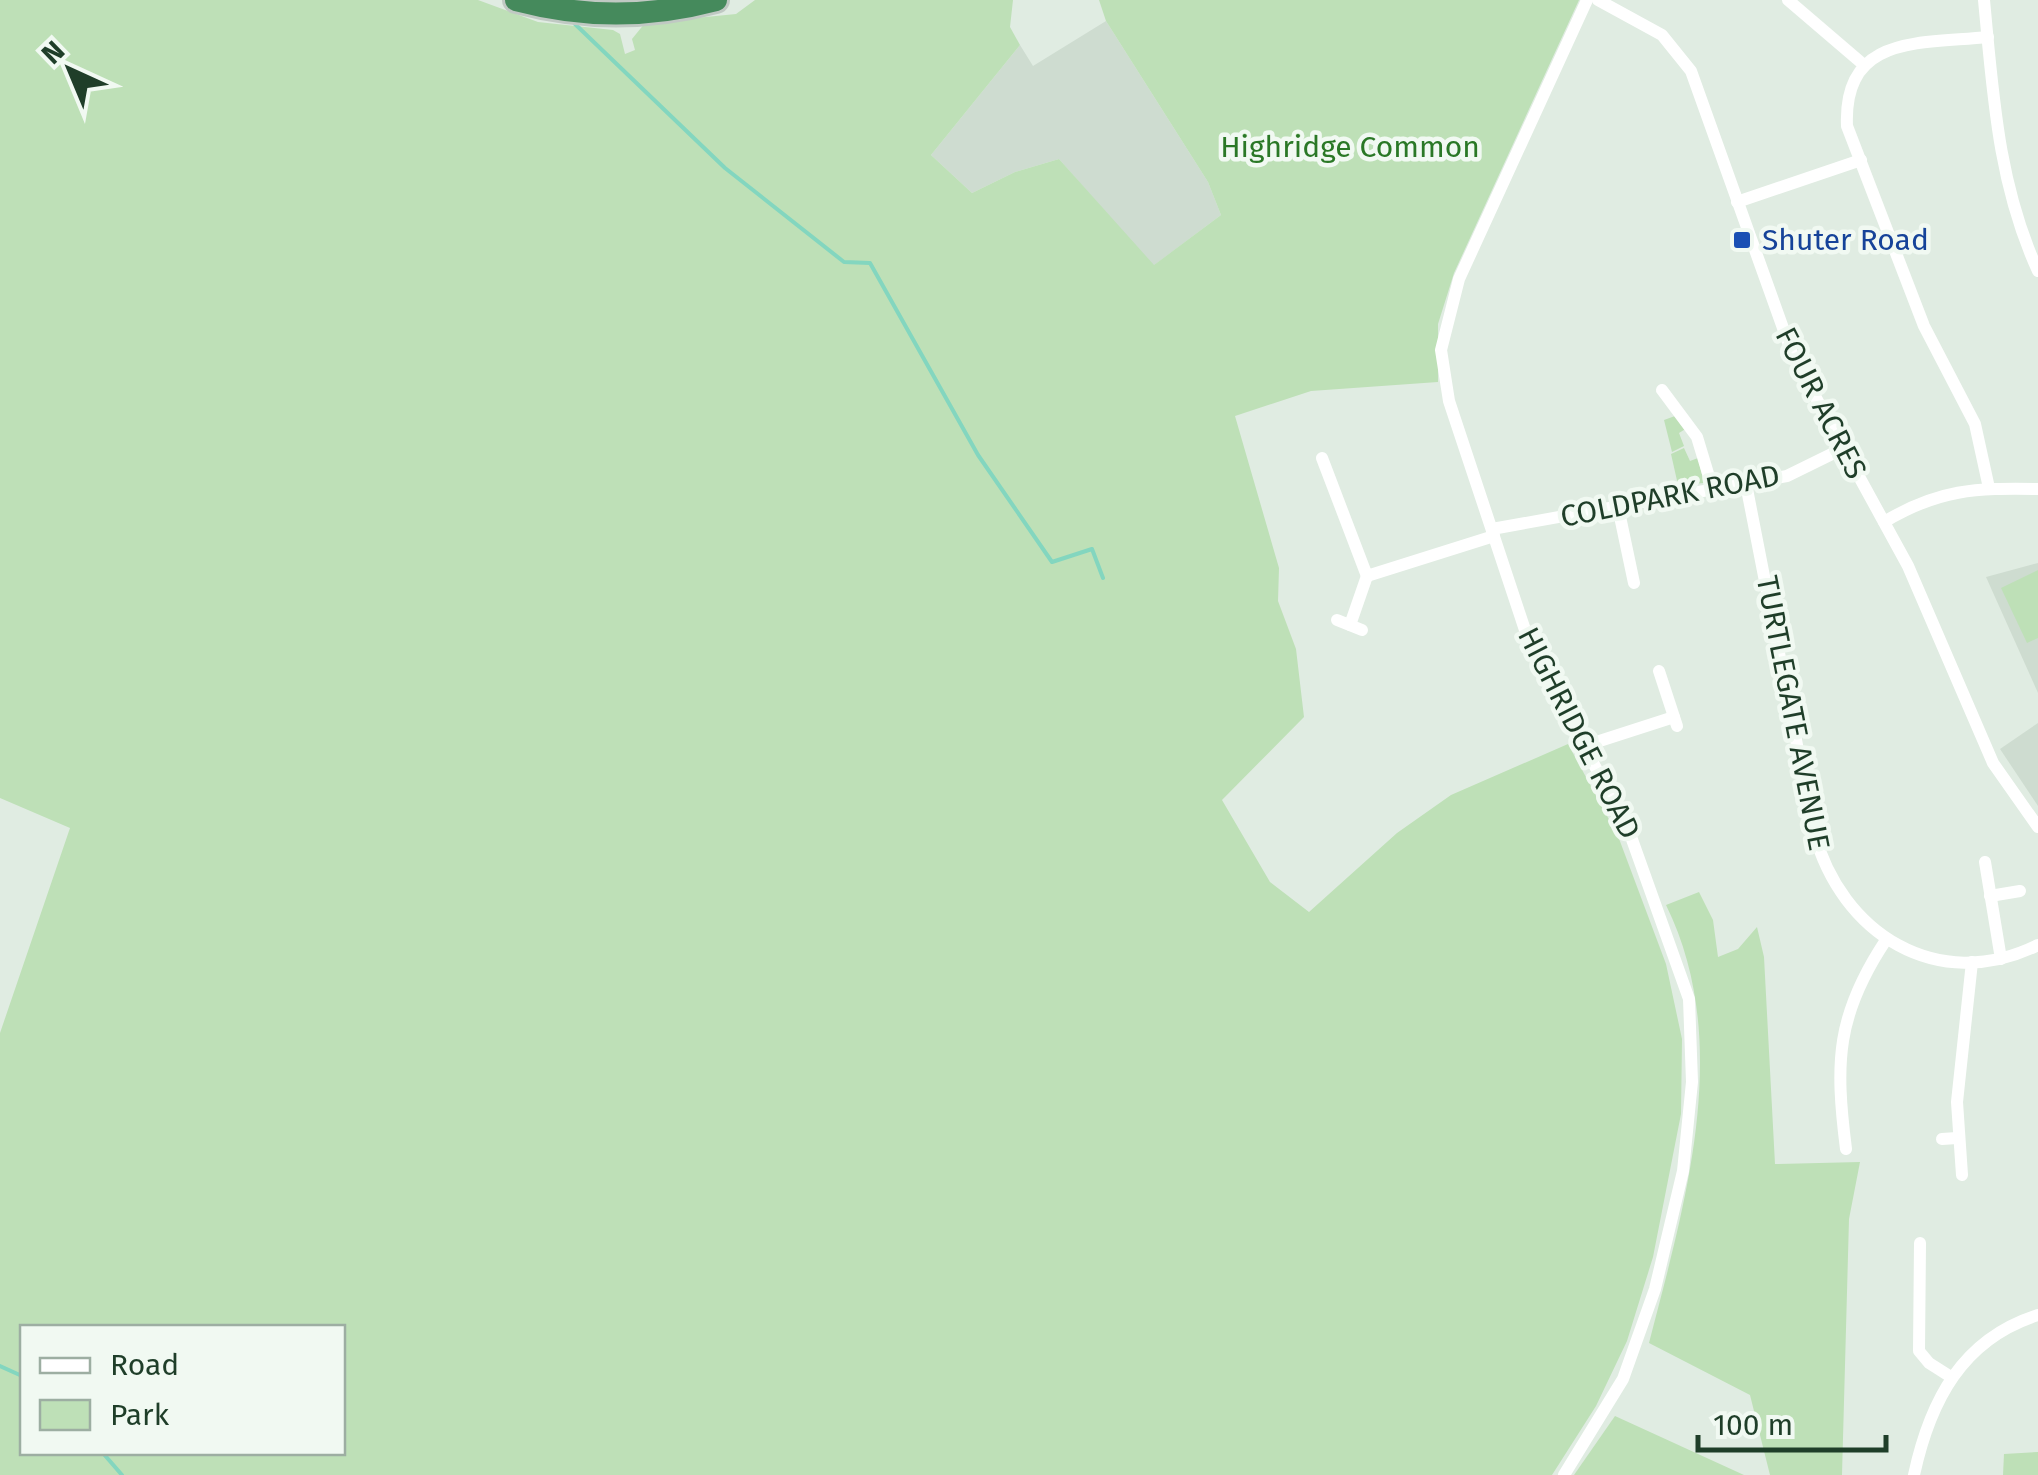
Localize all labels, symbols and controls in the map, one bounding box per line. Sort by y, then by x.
north arrow [20,20,120,120]
text: N [35,34,71,71]
park label: Highridge Common [1220,129,1480,165]
place label: Shuter Road [1762,222,1929,258]
marker: Shuter Road [1731,229,1753,251]
street label: FOUR ACRES [1768,321,1874,485]
street label: COLDPARK ROAD [1557,457,1783,535]
street label: TURTLEGATE AVENUE [1749,573,1837,853]
street label: HIGHRIDGE ROAD [1510,621,1648,845]
legend [20,1325,345,1455]
text: Road [110,1347,179,1383]
scale bar [1698,1390,1886,1452]
text: Park [110,1397,170,1433]
text: 100 m [1713,1407,1793,1443]

